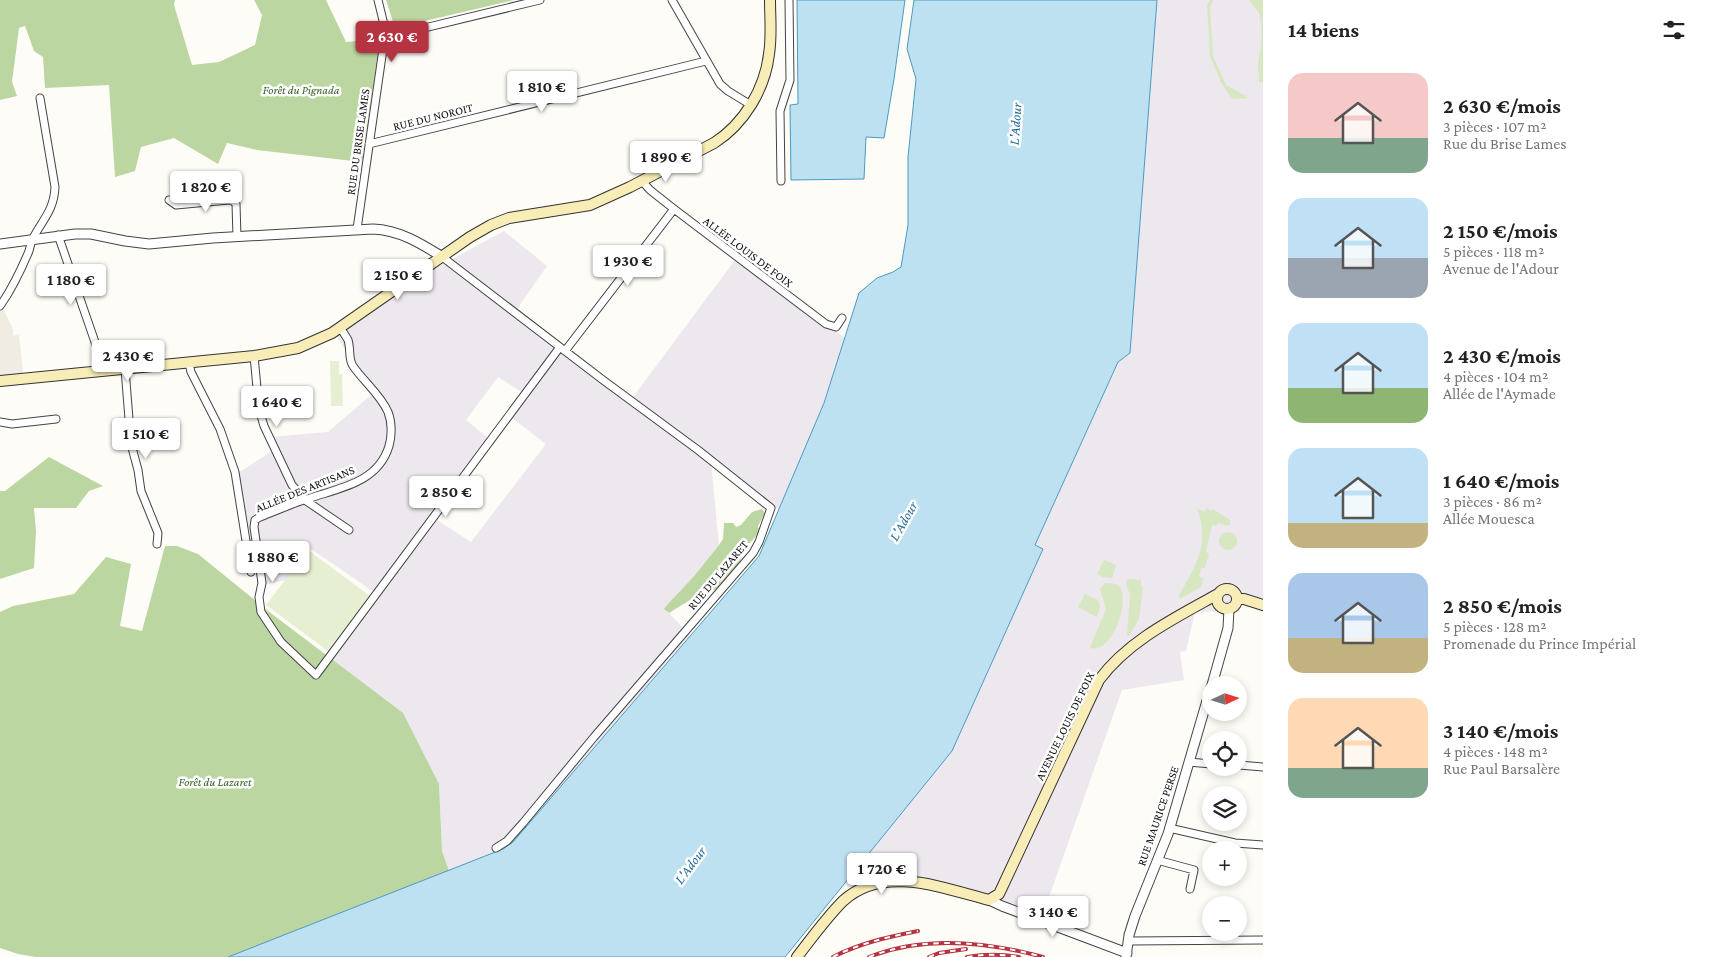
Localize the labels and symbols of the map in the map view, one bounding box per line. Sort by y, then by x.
pin: 2 630 € [346,20,438,63]
pin: 1 810 € [496,70,588,113]
park label: Forêt du Pignada [263,83,340,97]
street label: RUE DU BRISE LAMES [344,88,372,196]
street label: RUE DU NOROIT [392,100,475,134]
water label: L'Adour [1006,101,1025,146]
pin: 1 890 € [620,140,712,183]
pin: 1 820 € [160,170,252,213]
street label: ALLÉE LOUIS DE FOIX [700,214,796,290]
pin: 1 930 € [582,244,674,287]
pin: 2 150 € [352,258,444,301]
pin: 1 180 € [25,264,117,306]
pin: 2 430 € [82,340,174,382]
pin: 1 640 € [231,386,323,428]
pin: 1 510 € [100,418,192,460]
street label: ALLÉE DES ARTISANS [253,463,357,515]
pin: 2 850 € [400,476,492,518]
water label: L'Adour [885,498,921,543]
street label: RUE DU LAZARET [685,537,751,613]
pin: 1 880 € [227,540,319,583]
street label: AVENUE LOUIS DE FOIX [1033,669,1097,782]
north arrow [1202,676,1248,721]
street label: RUE MAURICE PERSE [1134,764,1182,868]
park label: Forêt du Lazaret [179,775,252,789]
water label: L'Adour [671,842,710,887]
pin: 1 720 € [836,852,928,895]
pin: 3 140 € [1007,896,1099,938]

